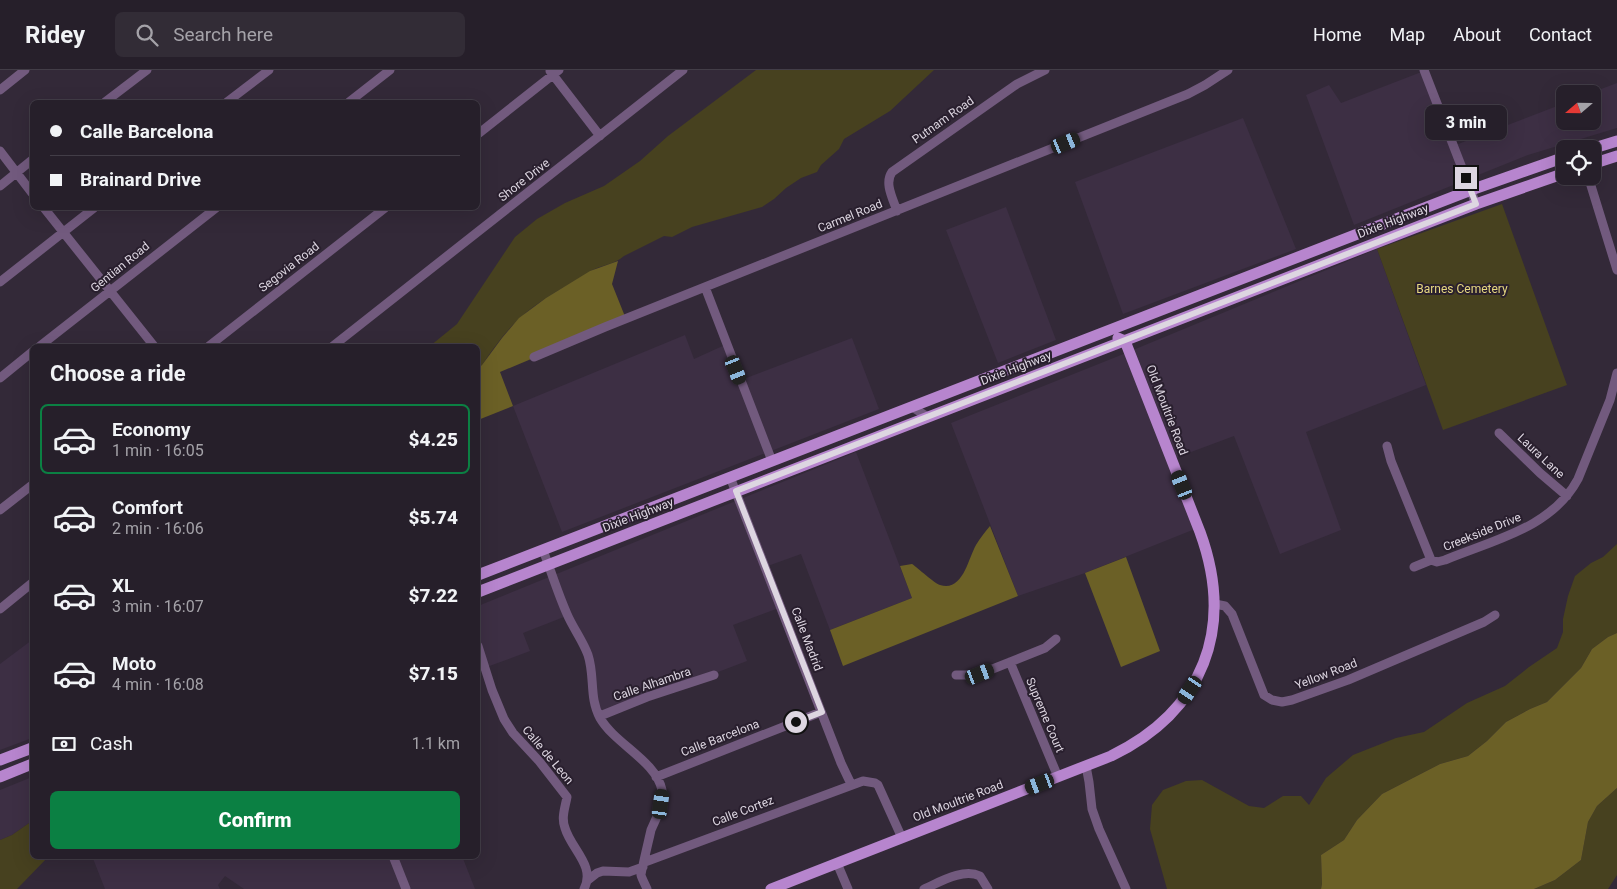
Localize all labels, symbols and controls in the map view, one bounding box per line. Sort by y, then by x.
search box [115,12,465,57]
text: Ridey [25,21,85,49]
icon: search [133,21,161,49]
text: Search here [173,23,273,46]
text: Home [1313,24,1362,45]
text: Map [1390,24,1425,45]
text: About [1453,24,1501,45]
text: Contact [1529,24,1592,45]
north arrow [1556,85,1601,130]
map controls [1556,85,1601,185]
street label: Putnam Road [909,94,977,146]
callout: 3 min [1425,106,1507,140]
text: 3 min [1446,113,1486,132]
text: Calle Barcelona [80,120,213,143]
car [1049,130,1082,156]
button: locate [1556,140,1601,185]
street label: Shore Drive [496,156,552,204]
route end [1455,167,1477,189]
text: Brainard Drive [80,168,201,191]
street label: Carmel Road [816,197,884,235]
street label: Dixie Highway [1355,201,1431,241]
street label: Gentian Road [88,239,152,295]
street label: Segovia Road [256,239,322,295]
park label: Barnes Cemetery [1416,282,1508,296]
street label: Dixie Highway [978,348,1054,388]
car [723,353,748,387]
text: Choose a ride [50,361,186,386]
street label: Old Moultrie Road [1143,363,1191,457]
icon: car [52,417,97,462]
text: Economy [112,418,191,441]
text: $4.25 [409,428,458,451]
street label: Laura Lane [1515,431,1567,481]
text: 1 min · 16:05 [112,441,204,460]
car [1169,468,1194,502]
icon: car [52,495,97,540]
street label: Dixie Highway [600,495,676,535]
text: Comfort [112,496,183,519]
text: $5.74 [409,506,458,529]
street label: Creekside Drive [1441,510,1523,554]
text: 2 min · 16:06 [112,519,204,538]
icon: car [52,573,97,618]
text: XL [112,574,134,597]
text: $7.22 [409,584,458,607]
text: 3 min · 16:07 [112,597,204,616]
street label: Calle Madrid [788,605,826,673]
icon: car [52,651,97,696]
text: Moto [112,652,156,675]
street label: Yellow Road [1293,656,1359,692]
text: $7.15 [409,662,458,685]
car [963,662,996,686]
street label: Calle Alhambra [611,664,693,704]
car [1175,673,1204,707]
text: 4 min · 16:08 [112,675,204,694]
street label: Supreme Court [1023,675,1067,755]
route start [785,711,807,733]
street label: Calle Barcelona [679,717,761,759]
street label: Calle de Leon [520,723,576,787]
icon: cash [50,730,78,758]
text: Cash [90,732,133,755]
text: 1.1 km [412,734,460,753]
car [1023,772,1056,796]
street label: Old Moultrie Road [911,777,1005,825]
car [651,788,670,820]
button: Confirm [50,791,460,849]
street label: Calle Cortez [710,793,776,829]

